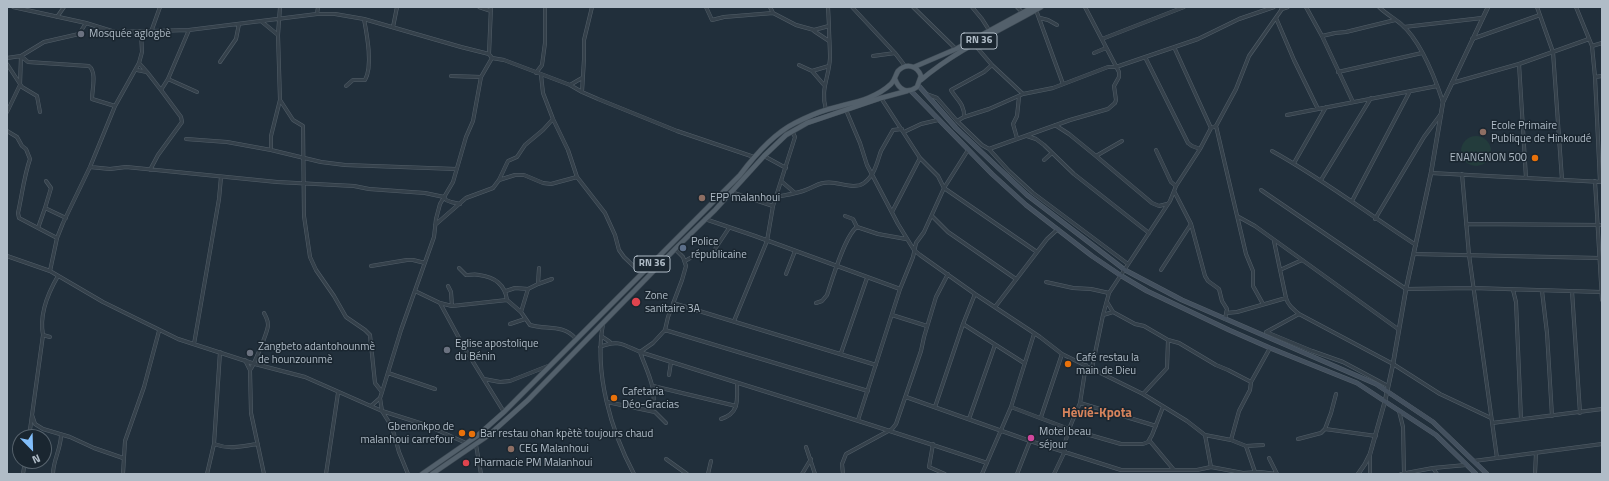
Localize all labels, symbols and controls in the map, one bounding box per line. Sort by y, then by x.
place label: Mosquée aglogbè [89,27,171,41]
marker: Mosquée aglogbè [76,29,86,39]
road number: RN 36 [961,33,997,49]
place label: Ecole Primaire Publique de Hinkoudé [1491,119,1591,145]
marker: Ecole Primaire Publique de Hinkoudé [1478,127,1488,137]
place label: ENANGNON 500 [1450,151,1527,165]
marker: ENANGNON 500 [1530,153,1540,163]
place label: EPP malanhoui [710,191,780,205]
marker: EPP malanhoui [697,193,707,203]
place label: Police républicaine [691,235,747,261]
marker: Police républicaine [678,243,688,253]
road number: RN 36 [634,256,670,272]
place label: Zone sanitaire 3A [645,289,700,315]
marker: Zone sanitaire 3A [630,296,642,308]
place label: Eglise apostolique du Bénin [455,337,539,363]
place label: Zangbeto adantohounmè de hounzounmè [258,340,375,366]
marker: Eglise apostolique du Bénin [442,345,452,355]
marker: Zangbeto adantohounmè de hounzounmè [245,348,255,358]
place label: Café restau la main de Dieu [1076,351,1139,377]
marker: Café restau la main de Dieu [1063,359,1073,369]
place label: Cafetaria Déo-Gracias [622,385,679,411]
marker: Cafetaria Déo-Gracias [609,393,619,403]
district label: Hêvié-Kpota [1062,406,1132,422]
place label: Gbenonkpo de malanhoui carrefour [361,420,454,446]
place label: Motel beau séjour [1039,425,1091,451]
place label: Bar restau ohan kpètè toujours chaud [480,427,653,441]
marker: Gbenonkpo de malanhoui carrefour [457,428,467,438]
north arrow [12,429,52,469]
marker: Bar restau ohan kpètè toujours chaud [467,429,477,439]
marker: Motel beau séjour [1026,433,1036,443]
place label: CEG Malanhoui [519,442,589,456]
marker: CEG Malanhoui [506,444,516,454]
text: N [30,450,43,468]
place label: Pharmacie PM Malanhoui [474,456,592,470]
marker: Pharmacie PM Malanhoui [461,458,471,468]

